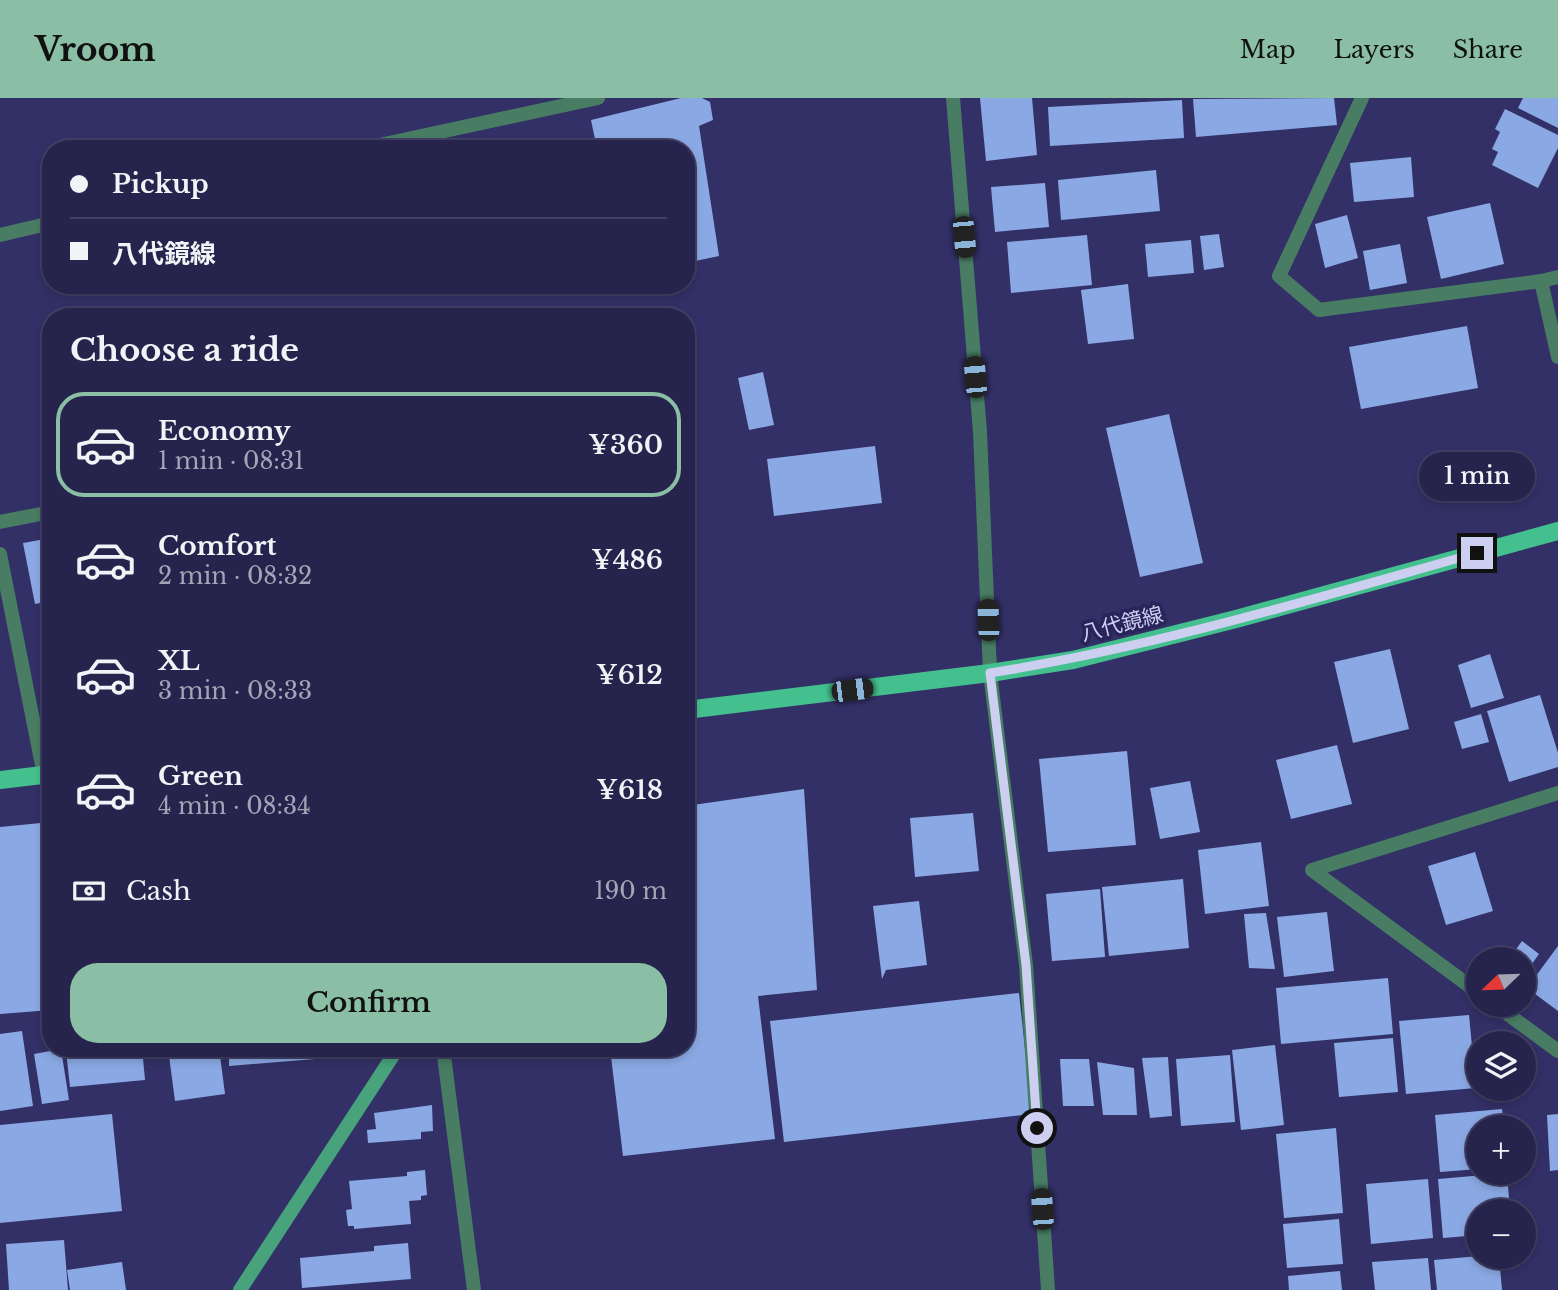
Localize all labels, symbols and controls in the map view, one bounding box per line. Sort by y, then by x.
text: Vroom [35,29,156,70]
text: Map [1240,35,1296,64]
text: Layers [1334,35,1415,64]
text: Share [1453,35,1523,64]
text: Pickup [112,168,209,200]
car [952,215,977,259]
text: 八代鏡線 [112,238,216,270]
text: Choose a ride [70,330,299,370]
car [963,355,988,399]
icon: car [74,413,137,476]
text: Economy [158,415,291,447]
text: ¥360 [588,429,663,461]
text: 1 min · 08:31 [158,447,304,475]
callout: 1 min [1419,452,1535,500]
text: 1 min [1444,462,1510,490]
icon: car [74,528,137,591]
text: Comfort [158,530,276,562]
route end [1461,537,1493,569]
text: ¥486 [591,544,663,576]
text: 2 min · 08:32 [158,562,312,590]
car [977,599,1000,641]
street label: 八代鏡線 [1078,601,1166,647]
icon: car [74,643,137,706]
text: XL [158,645,200,677]
text: ¥612 [596,659,663,691]
text: 3 min · 08:33 [158,677,312,705]
car [830,677,875,703]
icon: car [74,758,137,821]
text: Green [158,760,243,792]
text: ¥618 [596,774,663,806]
text: 4 min · 08:34 [158,792,311,820]
icon: cash [70,872,108,910]
text: Cash [126,875,191,907]
text: 190 m [594,877,667,905]
north arrow [1466,947,1536,1017]
map controls [1466,947,1536,1269]
button: Confirm [70,963,667,1043]
button: layers [1466,1031,1536,1101]
route start [1021,1112,1053,1144]
button: + [1466,1115,1536,1185]
car [1031,1187,1054,1231]
button: − [1466,1199,1536,1269]

